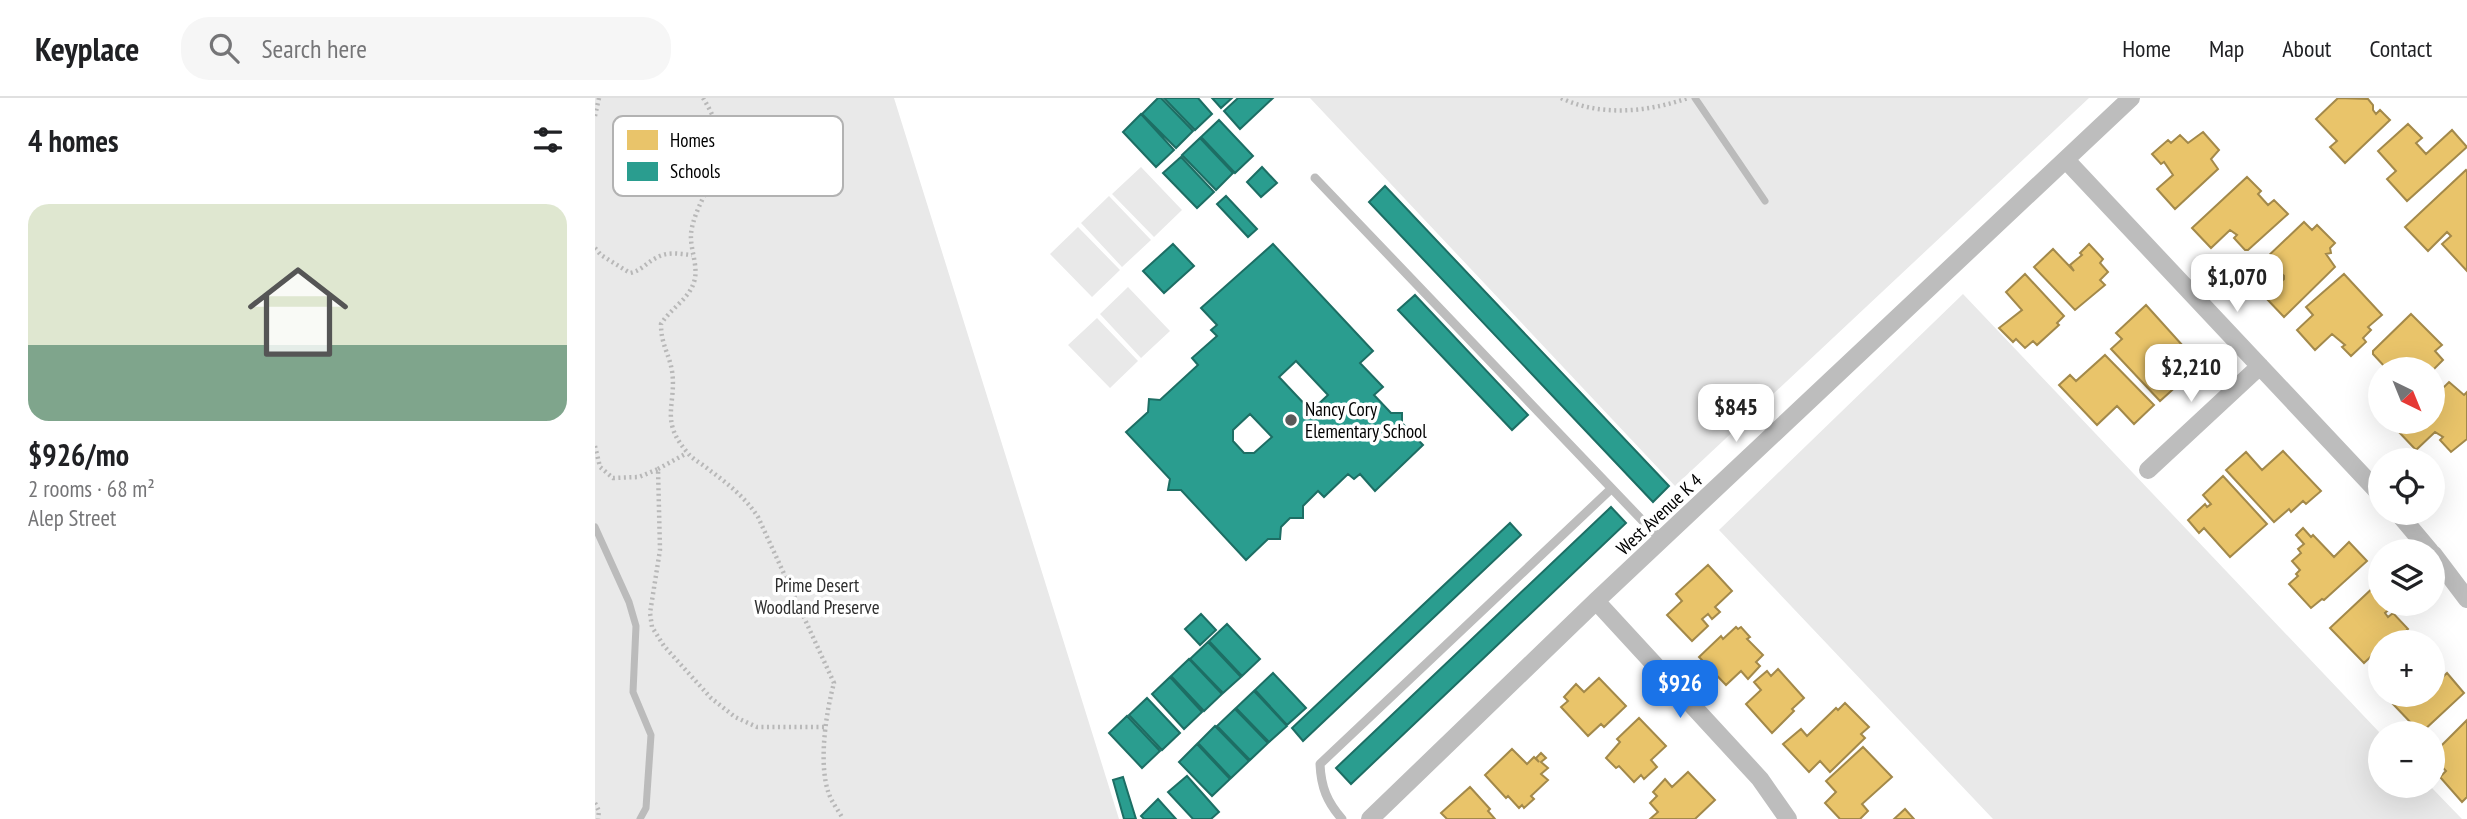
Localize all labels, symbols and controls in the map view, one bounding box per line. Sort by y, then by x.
search box [181,17,671,80]
text: Keyplace [35,27,139,70]
icon: search [205,29,243,67]
text: Search here [261,32,367,65]
text: Home [2122,33,2171,64]
text: Map [2209,33,2244,64]
text: About [2282,33,2331,64]
text: Contact [2369,33,2432,64]
legend [613,116,843,196]
text: 4 homes [28,121,119,160]
icon: filters [529,121,567,159]
text: Homes [670,128,715,152]
text: Schools [670,159,721,183]
icon: home [235,249,361,375]
pin: $1,070 [2180,254,2294,314]
text: $1,070 [2207,262,2267,291]
pin: $2,210 [2134,344,2248,404]
text: $2,210 [2161,352,2221,381]
north arrow [2368,357,2445,434]
map controls [2368,357,2445,798]
pin: $845 [1695,384,1777,444]
text: $845 [1714,392,1758,421]
place label: Nancy Cory Elementary School [1305,397,1427,443]
marker: Nancy Cory Elementary School [1283,412,1299,428]
text: $926/mo [28,435,129,474]
button: locate [2368,448,2445,525]
street label: West Avenue K 4 [1611,468,1707,560]
text: 2 rooms · 68 m² [28,474,155,503]
text: Alep Street [28,503,116,532]
button: layers [2368,539,2445,616]
park label: Prime Desert Woodland Preserve [754,573,880,619]
button: + [2368,630,2445,707]
pin: $926 [1639,660,1721,720]
text: $926 [1658,668,1702,697]
button: − [2368,721,2445,798]

